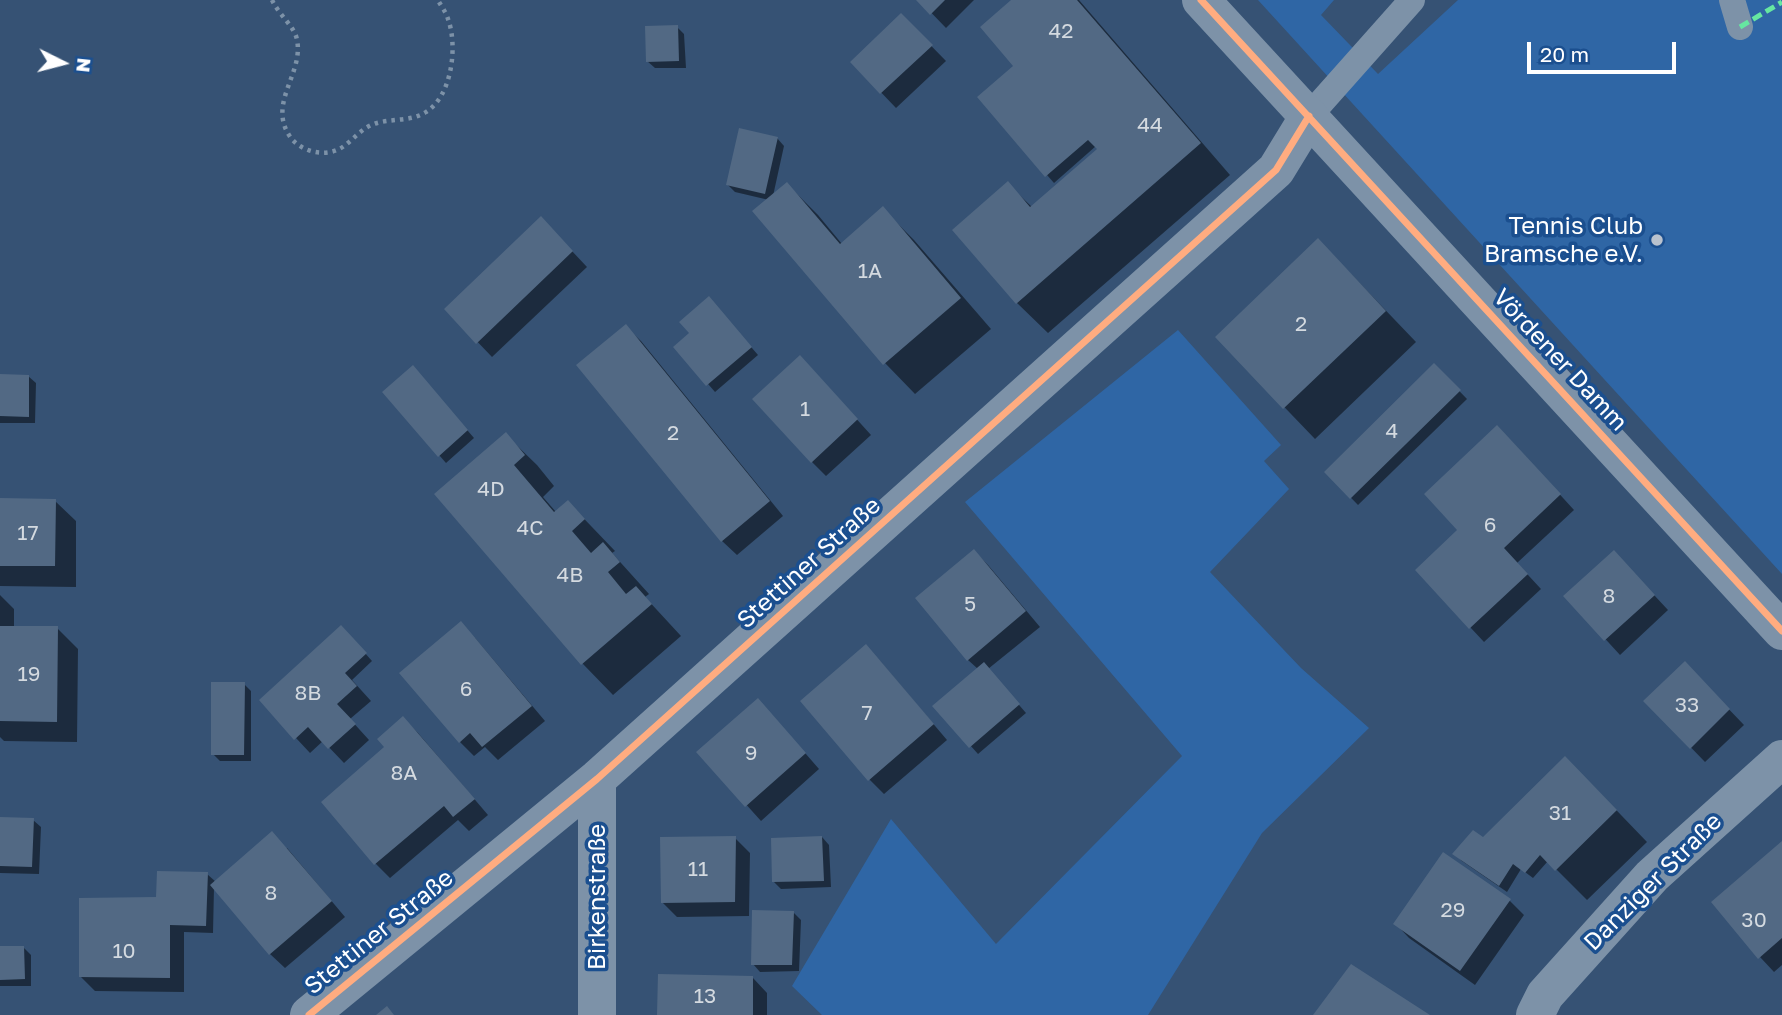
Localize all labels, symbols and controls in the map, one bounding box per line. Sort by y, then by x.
house number: 42 [1049,18,1073,44]
north arrow [28,28,98,98]
scale bar [1530,28,1679,72]
text: 20 m [1540,41,1589,67]
text: N [72,57,97,74]
house number: 44 [1137,112,1163,138]
place label: Tennis Club Bramsche e.V. [1484,212,1643,268]
marker: Tennis Club Bramsche e.V. [1649,232,1665,248]
house number: 1A [858,258,882,284]
street label: Vördener Damm [1487,283,1633,437]
house number: 2 [1295,311,1307,337]
house number: 1 [800,396,810,422]
house number: 4 [1386,418,1398,444]
house number: 2 [667,420,679,446]
house number: 4D [477,476,505,502]
street label: Stettiner Straße [731,491,887,635]
house number: 6 [1484,512,1496,538]
house number: 4C [516,515,544,541]
house number: 17 [17,520,39,546]
house number: 4B [557,562,583,588]
house number: 8 [1603,583,1615,609]
house number: 5 [964,591,976,617]
house number: 19 [18,661,40,687]
house number: 6 [460,676,472,702]
house number: 8B [295,680,321,706]
house number: 33 [1675,692,1699,718]
house number: 7 [861,700,873,726]
house number: 9 [745,740,757,766]
house number: 8A [391,760,417,786]
house number: 31 [1549,800,1571,826]
street label: Danziger Straße [1578,807,1728,957]
street label: Birkenstraße [583,824,611,970]
house number: 11 [688,856,708,882]
street label: Stettiner Straße [299,863,459,1001]
house number: 8 [265,880,277,906]
house number: 29 [1441,897,1465,923]
house number: 30 [1741,907,1767,933]
house number: 10 [112,938,136,964]
house number: 13 [694,983,716,1009]

